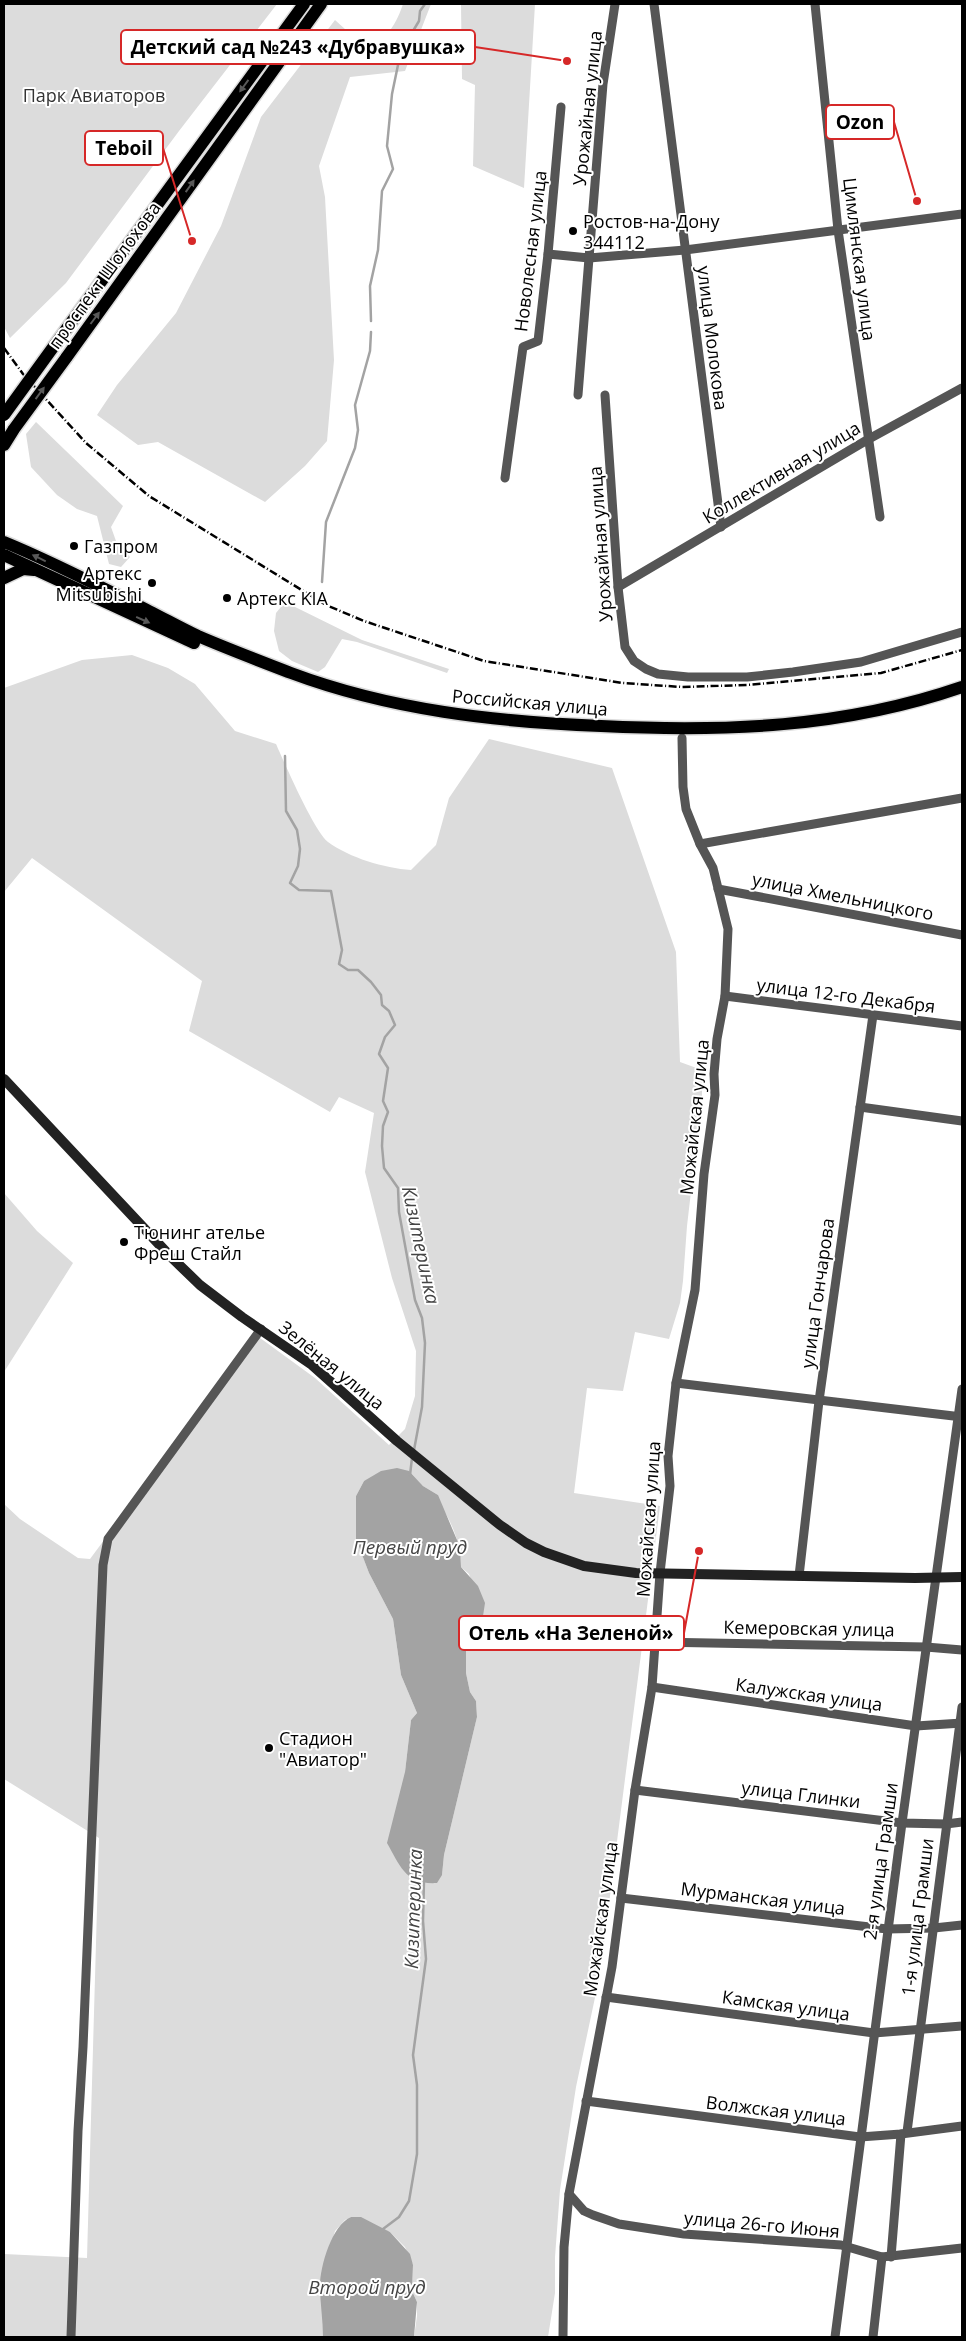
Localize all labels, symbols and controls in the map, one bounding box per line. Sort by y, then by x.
street label: Урожайная улица [567,29,607,187]
callout: Детский сад №243 «Дубравушка» [121,30,475,64]
text: Детский сад №243 «Дубравушка» [131,34,465,60]
one-way arrow [239,79,249,92]
park label: Парк Авиаторов [23,83,165,107]
callout: Ozon [826,105,894,139]
text: Ozon [836,109,884,135]
callout: Teboil [85,131,163,165]
text: Teboil [95,135,153,161]
street label: Новолесная улица [508,169,552,333]
street label: Цимлянская улица [838,176,882,342]
one-way arrow [185,180,195,193]
street label: проспект Шолохова [42,197,166,353]
place label: Ростов-на-Дону 344112 [583,209,720,254]
marker: Ростов-на-Дону 344112 [567,225,579,237]
street label: улица Молокова [692,264,734,412]
one-way arrow [89,312,100,325]
one-way arrow [35,386,45,400]
street label: Коллективная улица [698,415,864,529]
street label: Урожайная улица [583,466,617,622]
place label: Газпром [84,534,158,558]
marker: Газпром [68,540,80,552]
one-way arrow [32,553,46,561]
place label: Артекс Mitsubishi [56,561,142,606]
marker: Артекс Mitsubishi [146,577,158,589]
place label: Артекс KIA [237,586,329,610]
marker: Артекс KIA [221,592,233,604]
one-way arrow [136,616,150,624]
street label: Российская улица [451,683,609,721]
street label: улица Хмельницкого [750,867,936,925]
street label: улица 12-го Декабря [755,972,937,1018]
street label: Можайская улица [674,1038,714,1196]
water label: Кизитеринка [396,1184,446,1307]
street label: улица Гончарова [795,1216,839,1370]
place label: Тюнинг ателье Фреш Стайл [134,1220,265,1265]
marker: Тюнинг ателье Фреш Стайл [118,1236,130,1248]
street label: Зелёная улица [274,1315,390,1415]
street label: Можайская улица [631,1440,665,1598]
water label: Первый пруд [353,1534,467,1560]
street label: Кемеровская улица [723,1615,895,1641]
callout: Отель «На Зеленой» [459,1616,684,1650]
text: Отель «На Зеленой» [468,1620,674,1646]
street label: Калужская улица [734,1672,884,1716]
place label: Стадион "Авиатор" [279,1726,367,1771]
marker: Стадион "Авиатор" [263,1742,275,1754]
street label: улица Глинки [740,1775,862,1813]
street label: 2-я улица Грамши [857,1781,903,1941]
street label: 1-я улица Грамши [895,1837,939,1997]
street label: Можайская улица [577,1840,623,1998]
water label: Кизитеринка [398,1848,428,1969]
street label: Мурманская улица [679,1876,847,1920]
street label: Камская улица [721,1984,851,2026]
street label: Волжская улица [705,2090,847,2130]
street label: улица 26-го Июня [683,2205,841,2243]
water label: Второй пруд [308,2274,426,2300]

